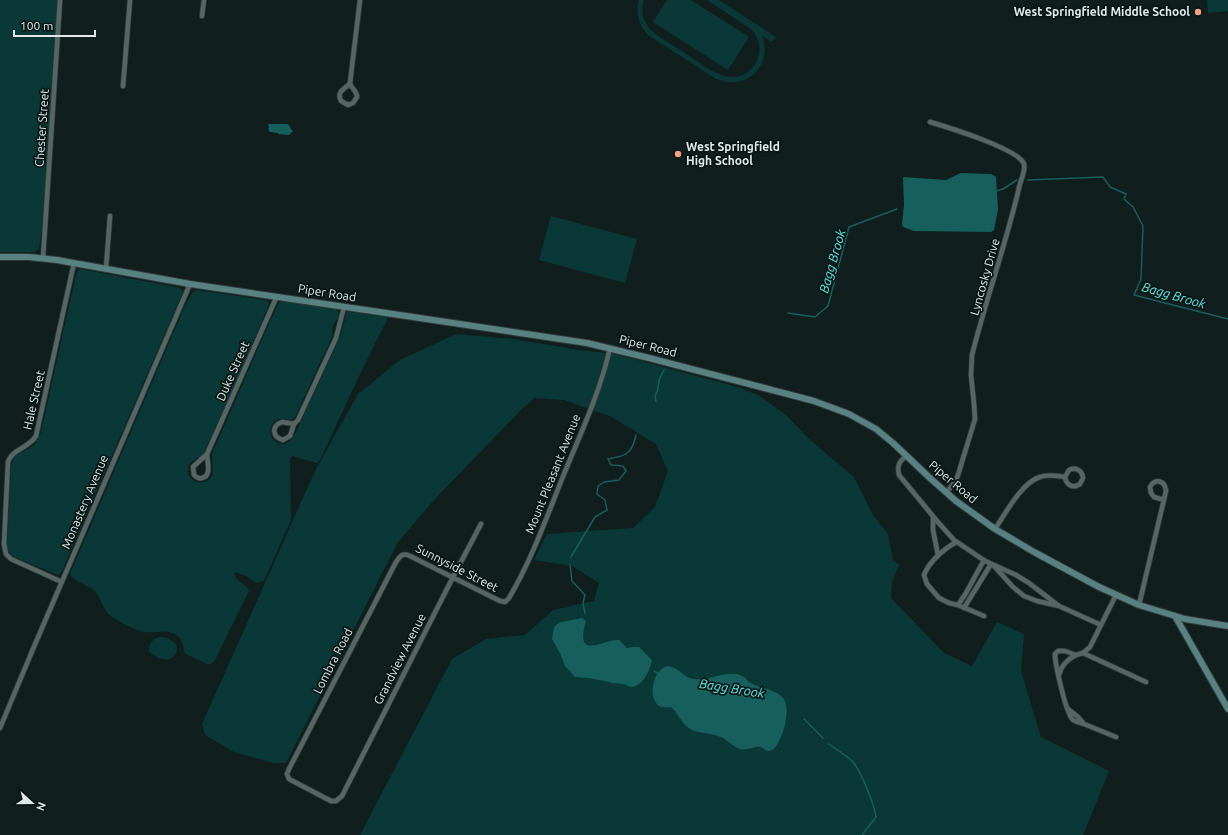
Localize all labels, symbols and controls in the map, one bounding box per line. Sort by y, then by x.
place label: West Springfield Middle School [1014,5,1190,18]
marker: West Springfield Middle School [1193,7,1203,17]
scale bar [14,12,95,38]
text: 100 m [20,19,53,32]
street label: Chester Street [32,88,51,167]
place label: West Springfield High School [686,140,780,167]
marker: West Springfield High School [673,149,683,159]
water label: Bagg Brook [816,227,848,295]
street label: Lyncosky Drive [967,237,1002,317]
water label: Bagg Brook [1140,279,1208,311]
street label: Piper Road [297,281,357,304]
street label: Piper Road [618,332,678,359]
street label: Duke Street [214,339,252,403]
street label: Hale Street [20,369,47,431]
street label: Mount Pleasant Avenue [523,412,583,536]
street label: Monastery Avenue [59,453,110,551]
street label: Piper Road [927,458,980,505]
street label: Sunnyside Street [414,541,501,594]
street label: Grandview Avenue [371,611,428,706]
street label: Lombra Road [311,626,355,696]
water label: Bagg Brook [698,676,766,700]
north arrow [12,783,52,823]
text: N [34,801,48,813]

